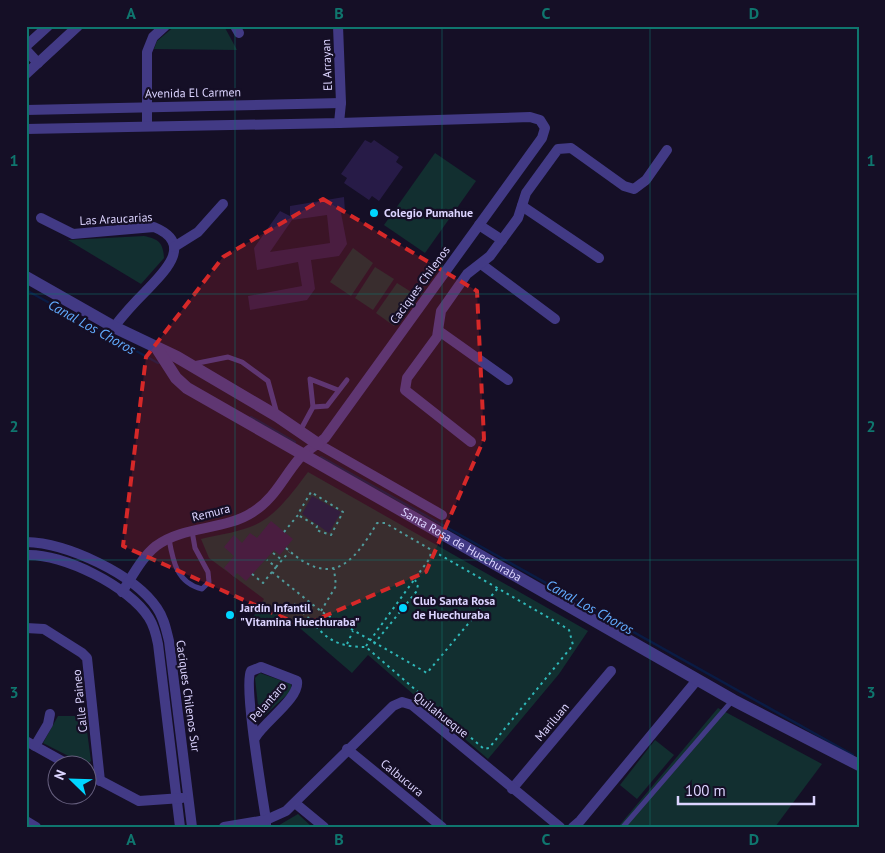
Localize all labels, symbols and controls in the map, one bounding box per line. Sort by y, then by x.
text: A [126,3,136,23]
text: B [334,3,344,23]
text: C [542,3,551,23]
text: D [749,3,759,23]
street label: El Arrayan [318,39,335,91]
street label: Avenida El Carmen [145,84,241,101]
text: 1 [9,150,19,170]
text: 1 [866,150,876,170]
place label: Colegio Pumahue [384,205,473,220]
marker: Colegio Pumahue [368,207,380,219]
street label: Las Araucarias [79,209,153,228]
street label: Caciques Chilenos [386,243,453,327]
water label: Canal Los Choros [45,296,139,359]
text: 2 [9,416,19,436]
text: 2 [866,416,876,436]
street label: Remura [190,501,232,524]
street label: Santa Rosa de Huechuraba [398,504,525,585]
water label: Canal Los Choros [543,576,637,639]
place label: Club Santa Rosa de Huechuraba [413,593,495,622]
place label: Jardín Infantil "Vitamina Huechuraba" [239,600,360,629]
marker: Club Santa Rosa de Huechuraba [397,602,409,614]
marker: Jardín Infantil "Vitamina Huechuraba" [224,609,236,621]
street label: Caciques Chilenos Sur [173,639,204,753]
street label: Calle Paineo [69,669,90,733]
street label: Pelantaro [246,678,289,725]
text: 3 [9,682,19,702]
text: 3 [866,682,876,702]
street label: Quilahueque [411,689,472,741]
street label: Mariluan [531,700,572,744]
north arrow [48,756,98,806]
street label: Calbucura [378,756,427,800]
text: N [50,767,70,783]
scale bar [678,773,814,805]
text: 100 m [685,781,726,800]
text: A [126,829,136,849]
text: B [334,829,344,849]
text: C [542,829,551,849]
text: D [749,829,759,849]

